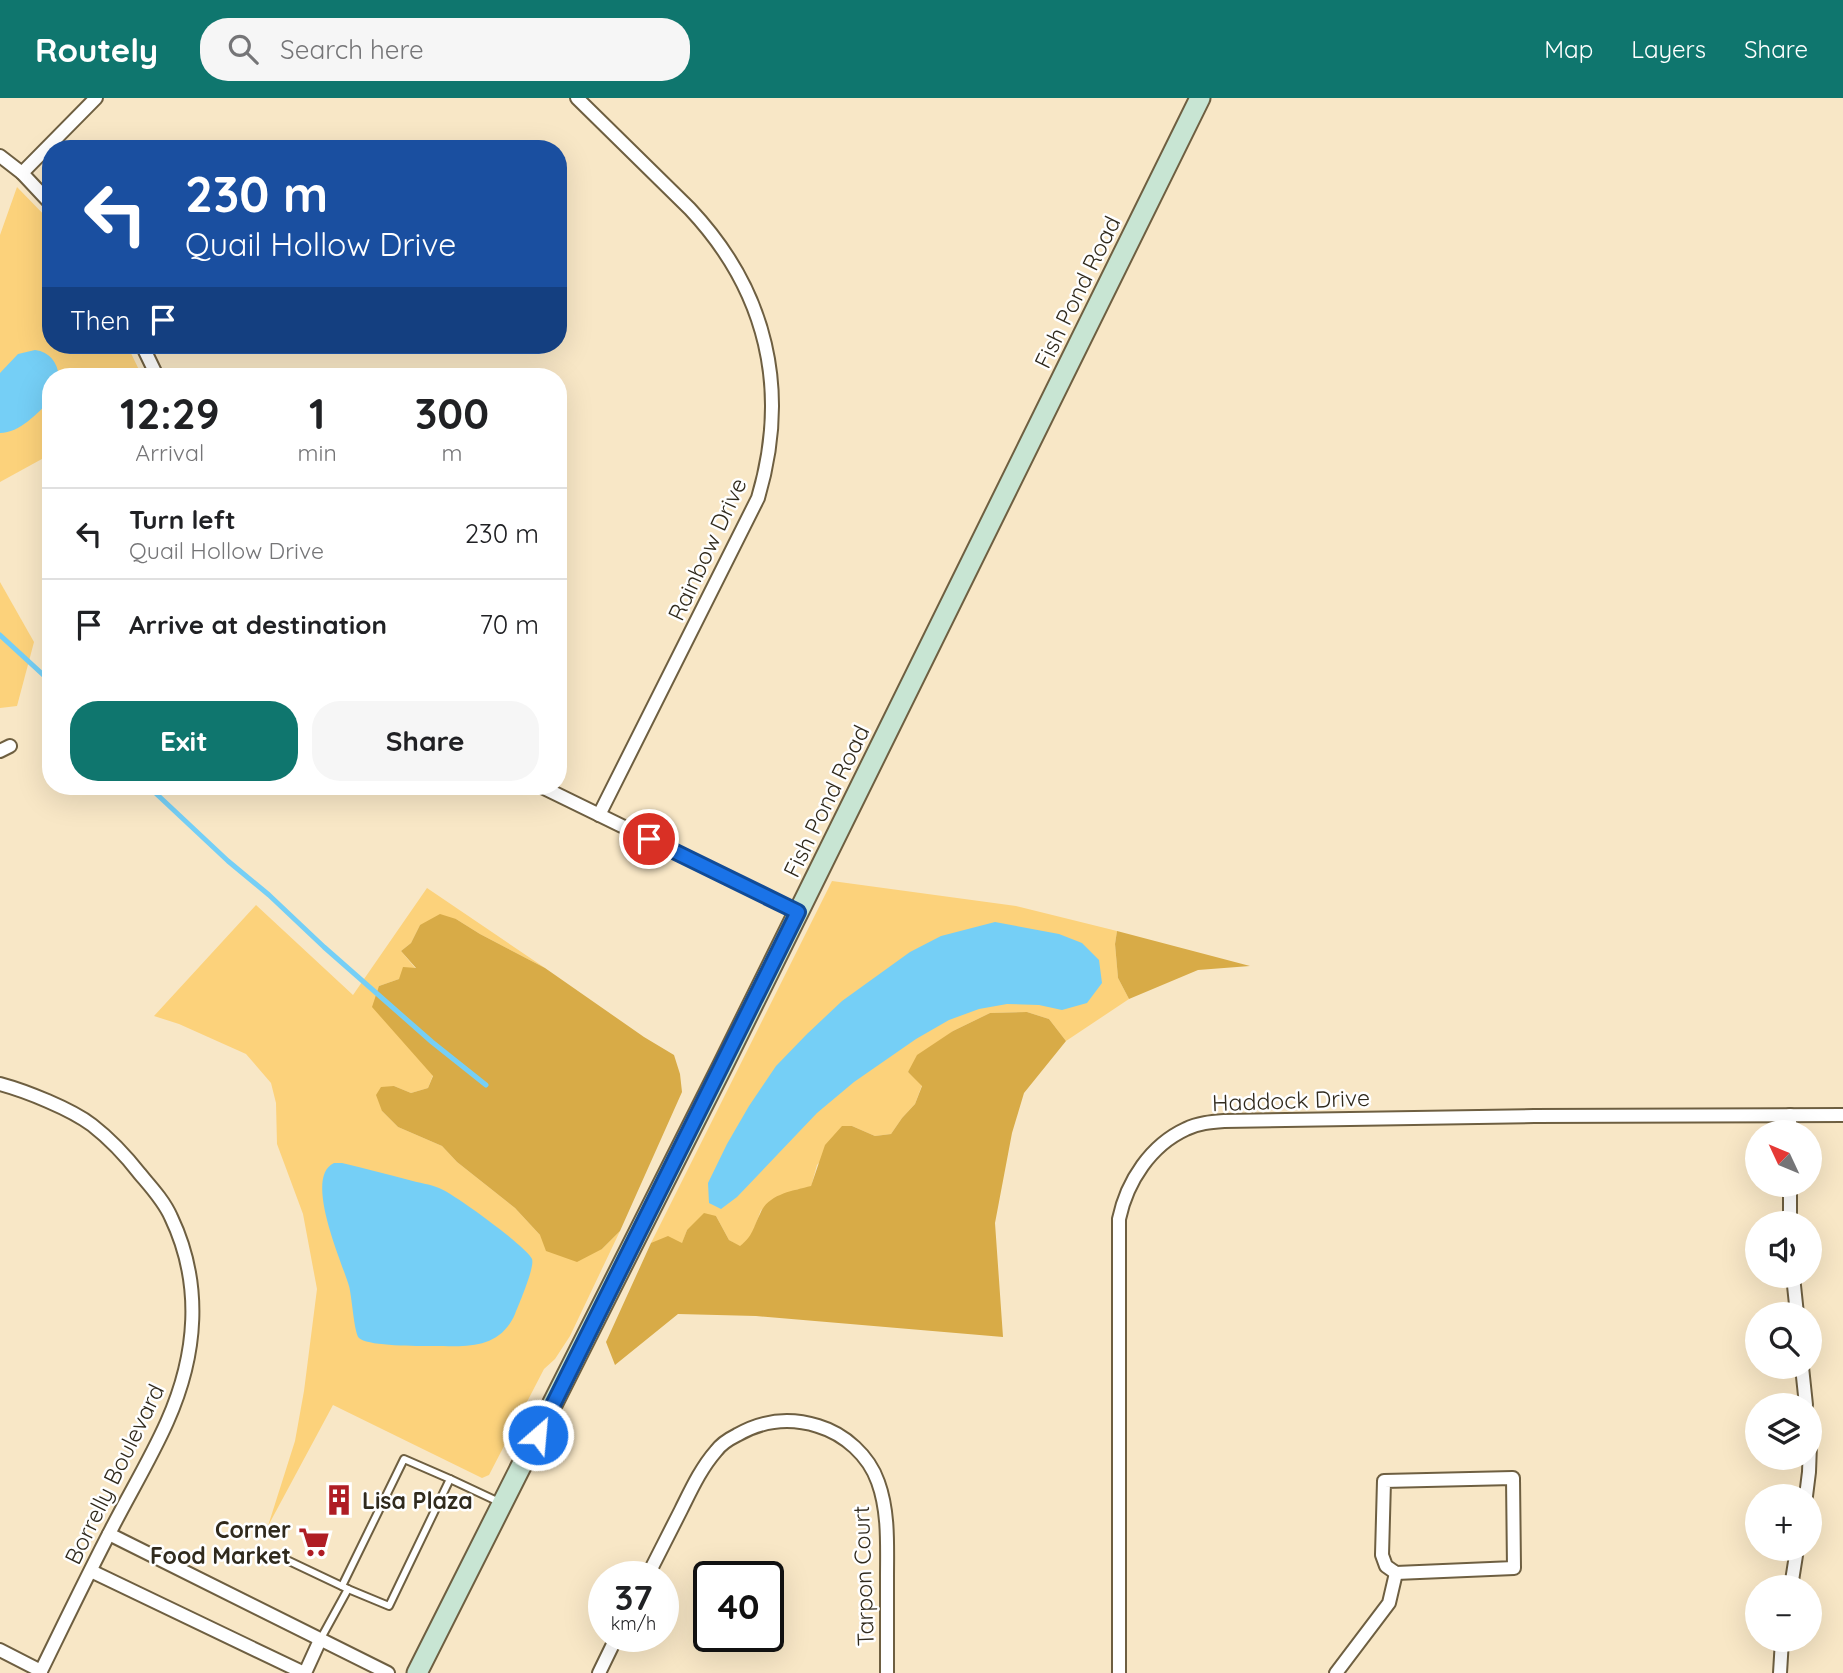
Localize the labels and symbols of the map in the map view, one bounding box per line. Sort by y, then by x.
street label: Fish Pond Road [1028,211,1126,373]
street label: Rainbow Drive [661,473,753,625]
street label: Fish Pond Road [777,720,875,882]
pin [619,809,679,869]
street label: Haddock Drive [1211,1083,1371,1117]
north arrow [1745,1120,1822,1197]
street label: Borrelly Boulevard [58,1379,170,1569]
position arrow [501,1398,575,1472]
building icon: Lisa Plaza [322,1483,356,1517]
place label: Lisa Plaza [362,1486,473,1515]
street label: Tarpon Court [846,1505,880,1647]
place label: Corner Food Market [150,1515,291,1570]
supermarket icon: Corner Food Market [297,1525,331,1559]
speed limit sign: 40 [693,1561,784,1652]

